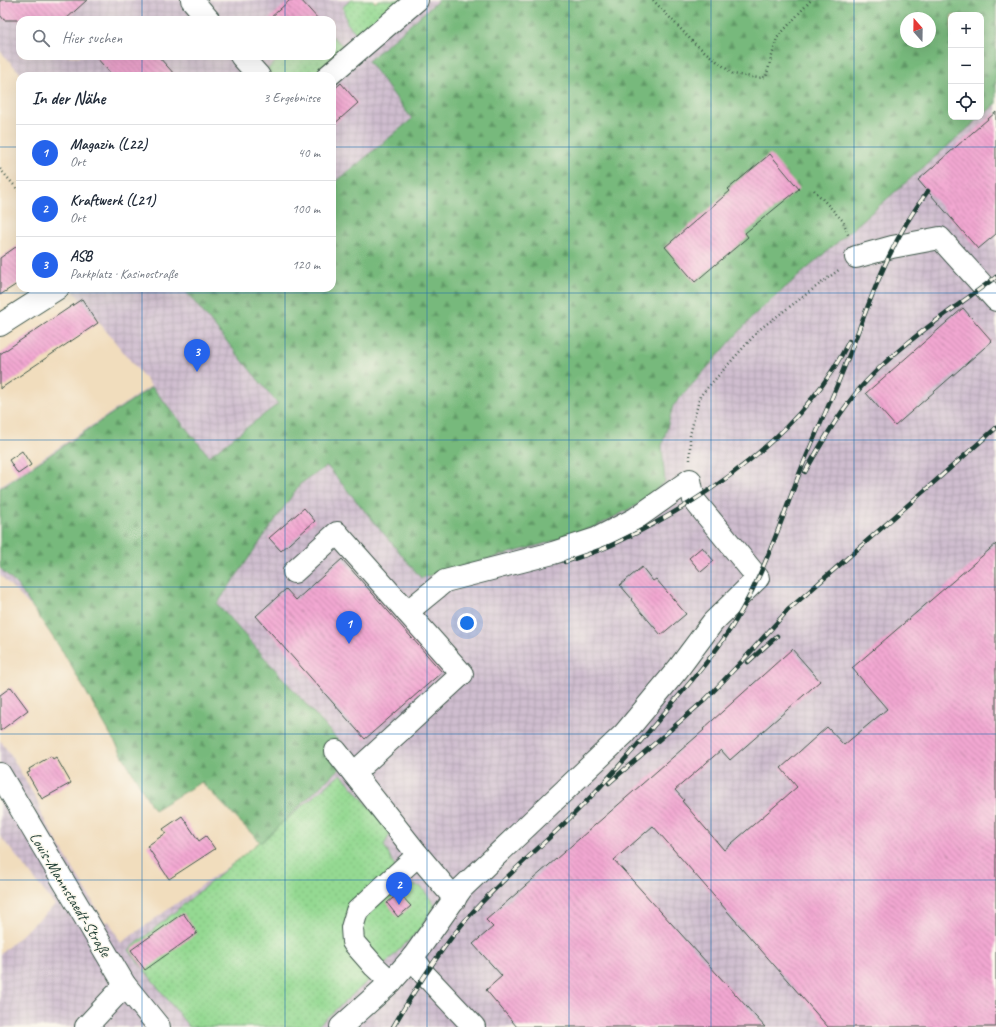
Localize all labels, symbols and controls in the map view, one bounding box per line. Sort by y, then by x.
north arrow [900,12,936,48]
map controls [948,12,984,120]
button: + [948,12,984,48]
search box [16,16,336,60]
icon: search [30,27,52,49]
text: Hier suchen [62,29,122,48]
button: − [948,48,984,84]
button: locate [948,84,984,120]
text: In der Nähe [32,88,105,109]
text: 3 Ergebnisse [264,90,320,106]
text: Magazin (L22) [70,135,147,154]
text: 1 [42,145,48,161]
text: 40 m [298,145,320,161]
text: Ort [70,154,85,170]
text: Kraftwerk (L21) [70,191,156,210]
text: 2 [42,201,48,217]
text: 100 m [292,201,320,217]
text: Ort [70,210,85,226]
text: ASB [70,247,92,266]
text: 3 [42,257,48,273]
text: 120 m [292,257,320,273]
text: Parkplatz · Kasinostraße [70,266,178,282]
pin: 3 [184,339,210,372]
pin: 1 [336,611,362,644]
your location [457,613,477,633]
street label: Louis-Mannstaedt-Straße [25,829,116,962]
pin: 2 [386,872,412,905]

